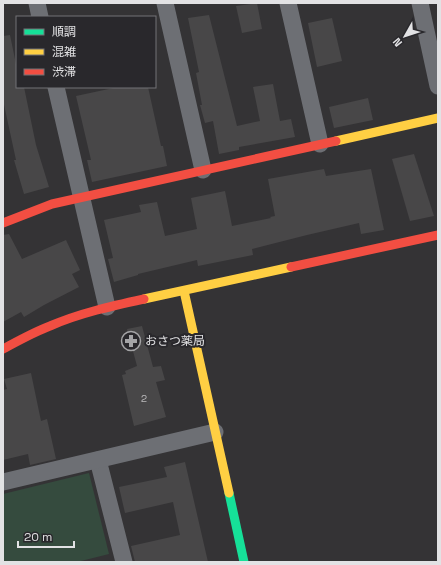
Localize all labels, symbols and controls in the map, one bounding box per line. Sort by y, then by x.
legend [16,16,156,88]
north arrow [385,16,425,56]
text: 順調 [52,24,76,40]
text: N [389,35,405,50]
text: 混雑 [52,44,76,60]
text: 渋滞 [52,64,76,80]
pharmacy icon: おさつ薬局 [120,330,142,352]
place label: おさつ薬局 [145,333,205,349]
house number: 2 [141,392,147,405]
scale bar [18,523,74,549]
text: 20 m [24,529,52,545]

